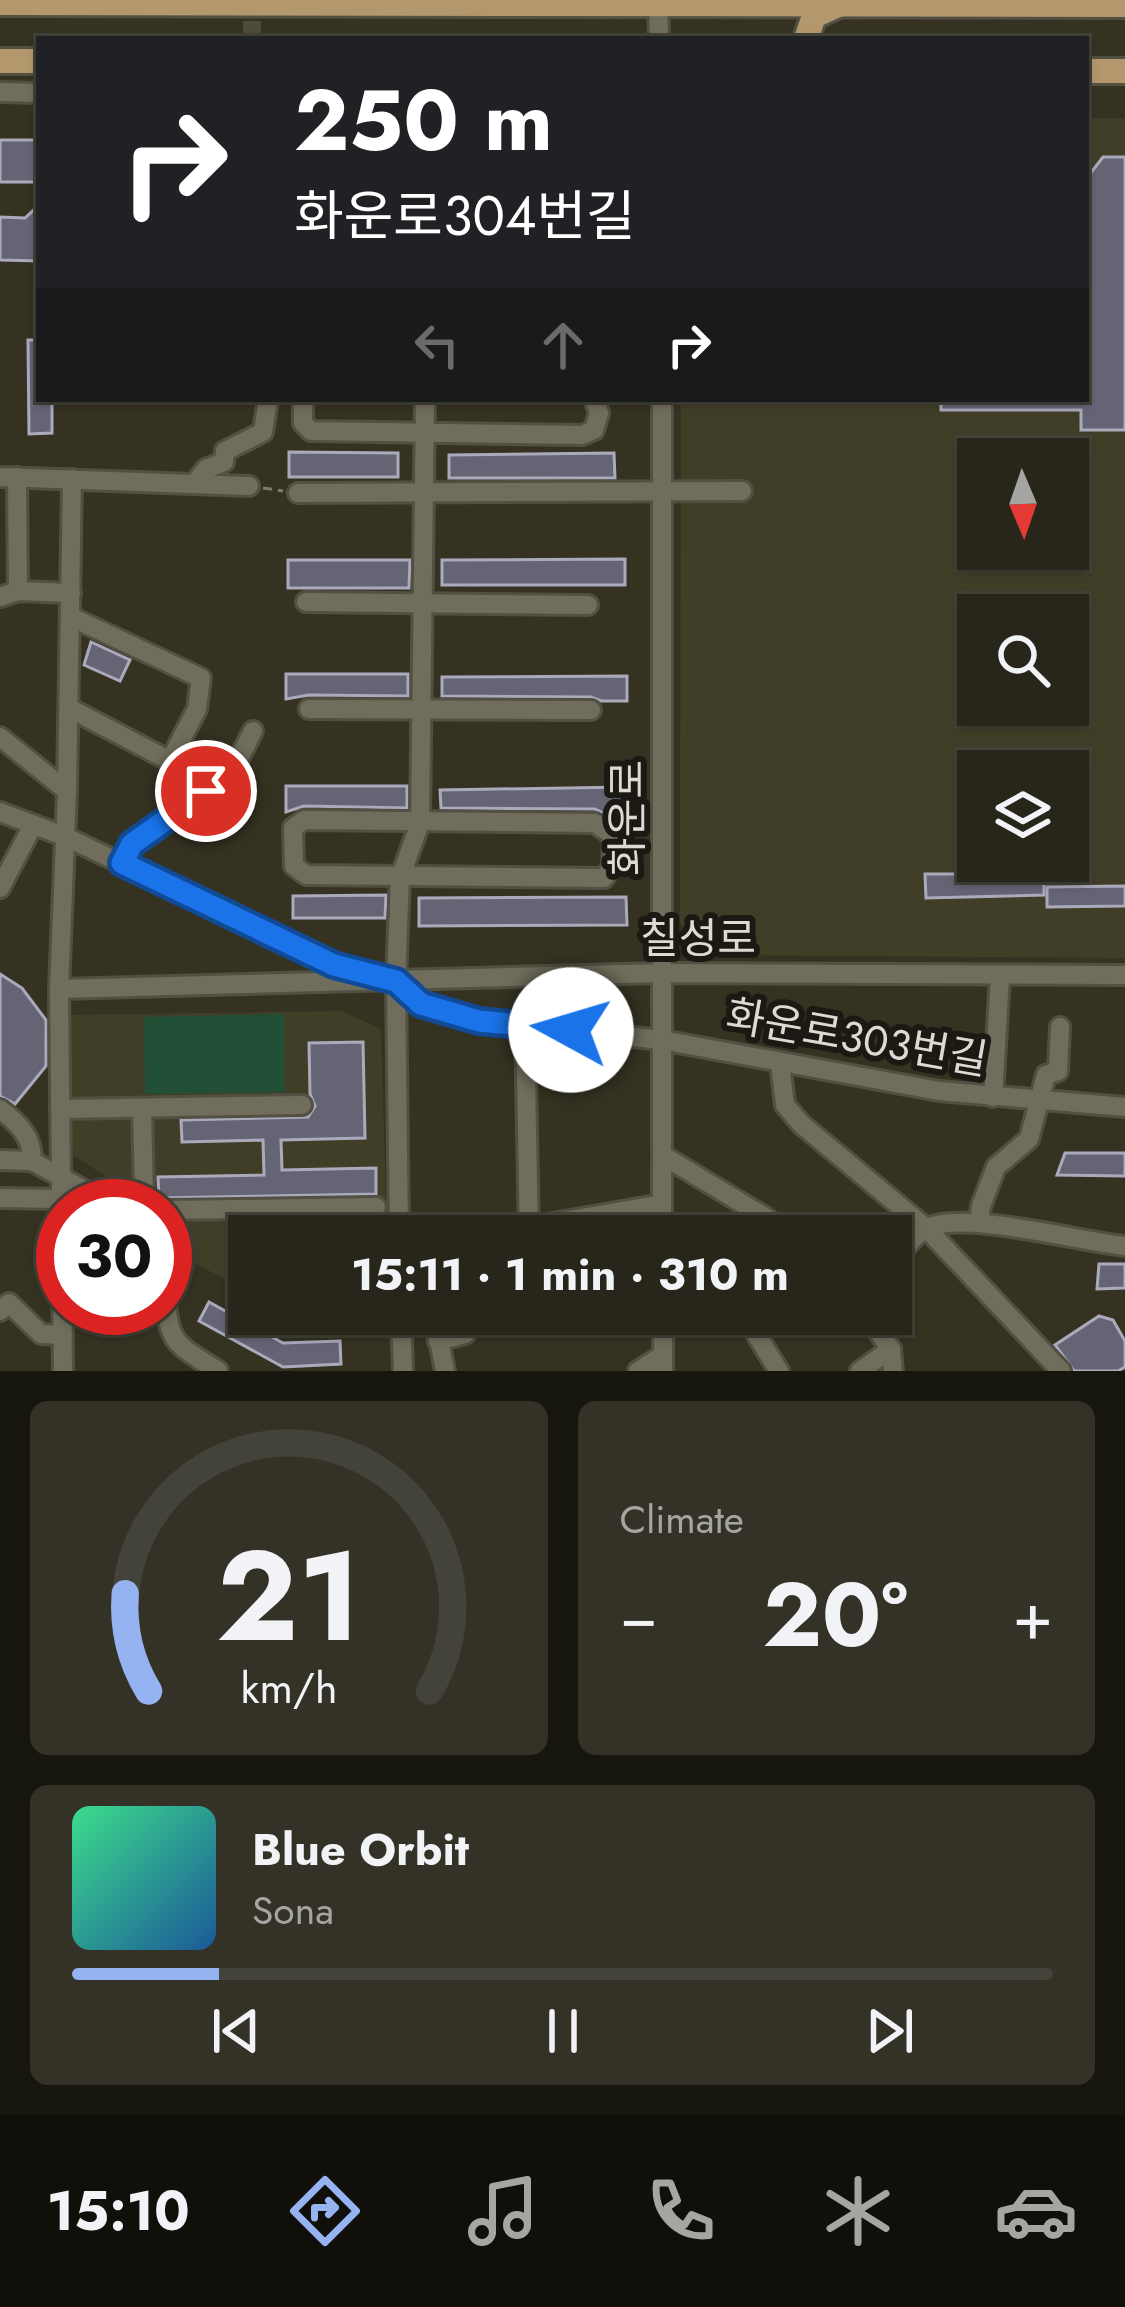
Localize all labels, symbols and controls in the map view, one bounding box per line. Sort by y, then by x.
text: 250 m [294,60,553,182]
icon: right [96,84,252,240]
text: 화운로304번길 [294,177,636,255]
icon: left [404,312,470,378]
icon: ahead [530,312,596,378]
icon: right [656,312,722,378]
north arrow [957,438,1089,570]
map controls [957,438,1089,882]
button: search [957,594,1089,726]
pin [155,740,257,842]
button: layers [957,750,1089,882]
icon: arrive [173,758,239,824]
street label: 화운로 [597,760,658,876]
street label: 칠성로 [640,908,756,969]
position arrow [508,967,634,1093]
street label: 화운로303번길 [721,985,992,1090]
speed limit sign: 30 [36,1179,192,1335]
text: 15:11 · 1 min · 310 m [351,1242,789,1307]
text: Climate [620,1491,744,1548]
text: 21 [216,1506,361,1687]
text: 20° [763,1550,908,1680]
text: − [620,1568,658,1664]
text: + [1012,1568,1053,1664]
text: km/h [240,1657,337,1719]
text: Blue Orbit [252,1817,469,1882]
text: Sona [252,1882,334,1939]
icon: previous [203,1998,269,2064]
icon: pause [530,1998,596,2064]
icon: next [857,1998,923,2064]
icon: directions [283,2169,367,2253]
icon: music [461,2169,545,2253]
icon: phone [639,2169,723,2253]
icon: climate [816,2169,900,2253]
icon: car [994,2169,1078,2253]
text: 15:10 [47,2172,190,2250]

